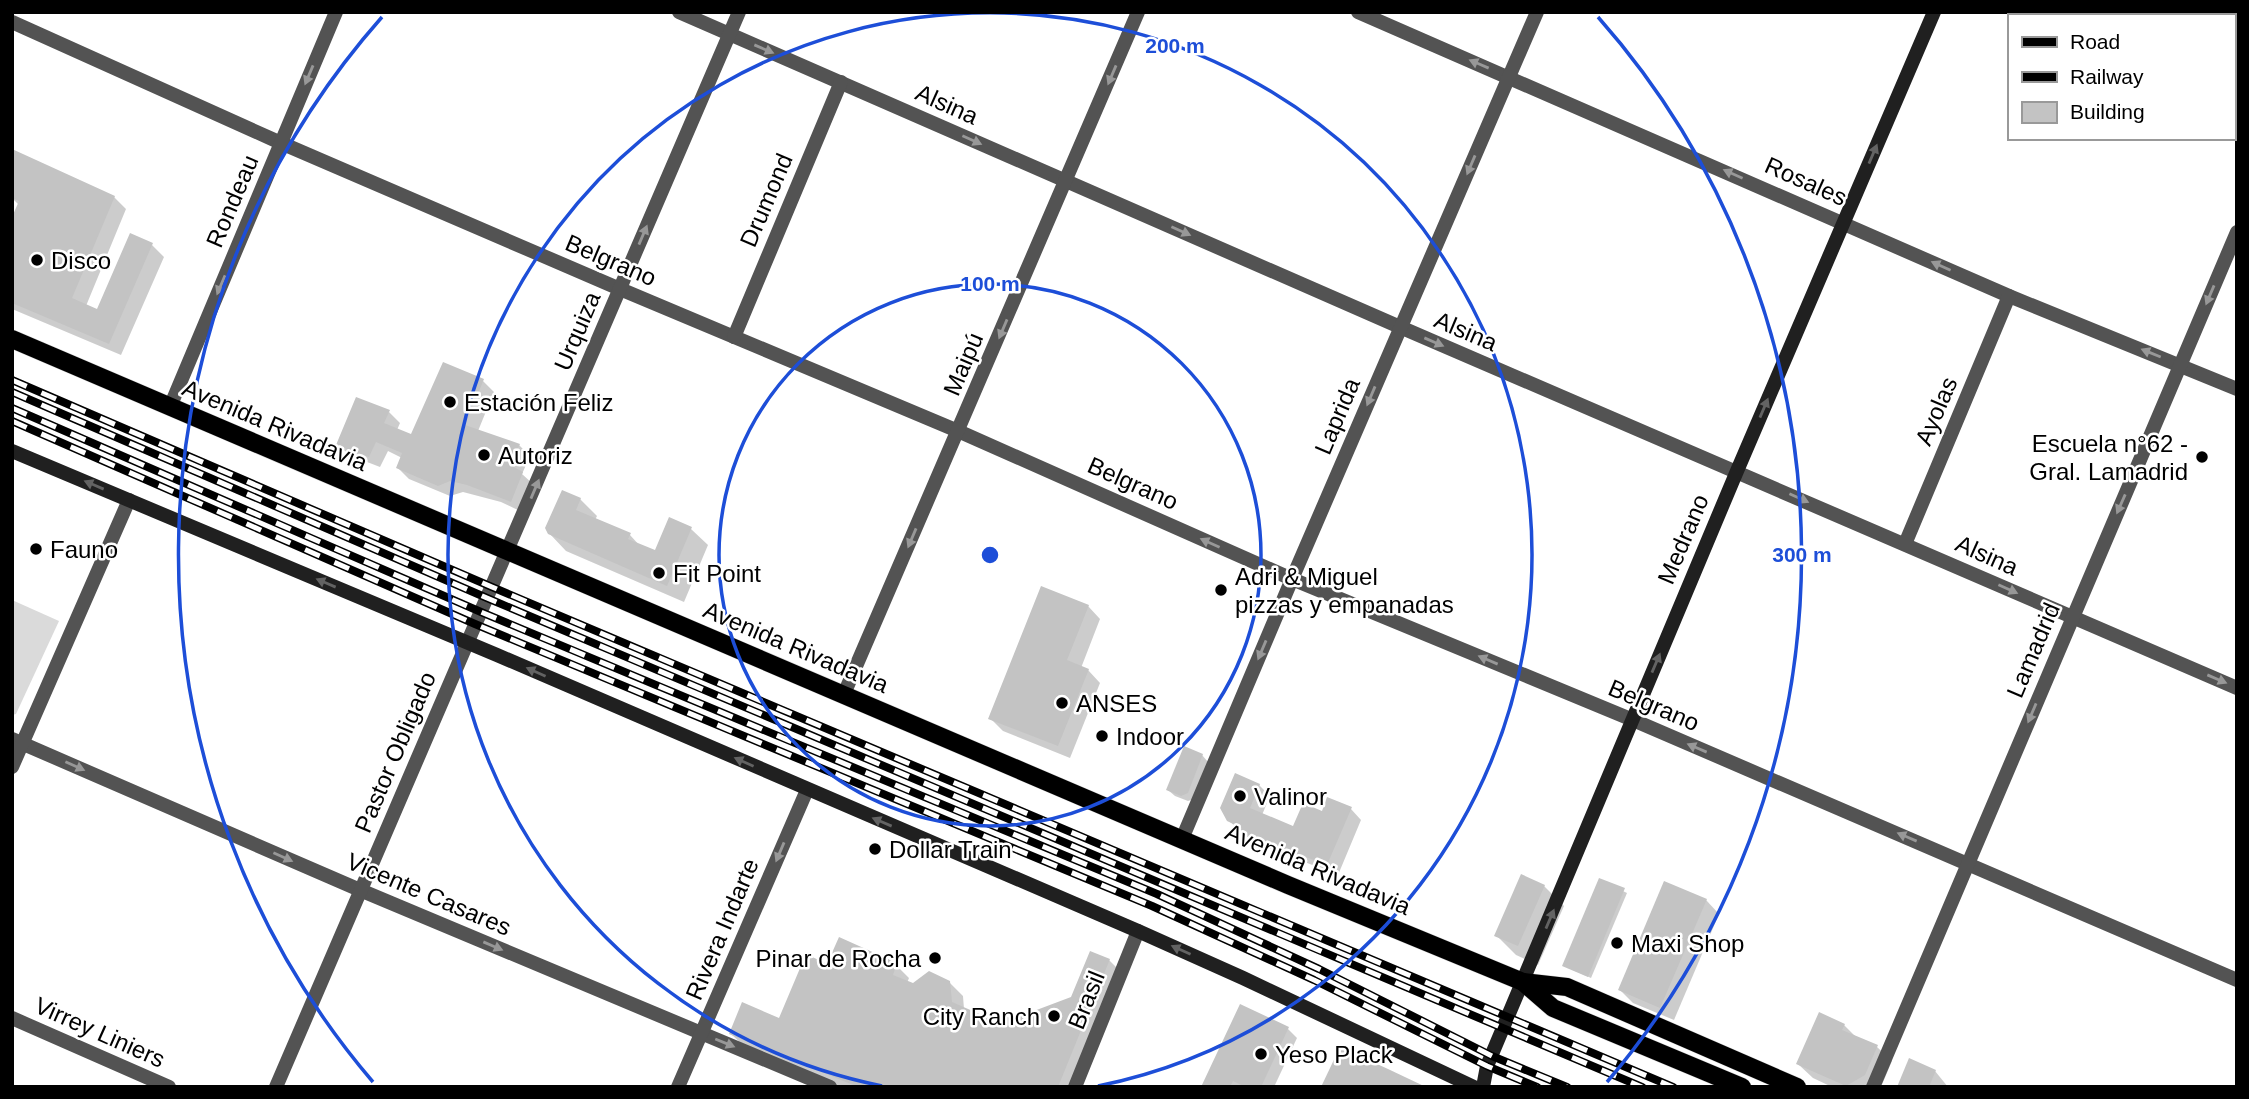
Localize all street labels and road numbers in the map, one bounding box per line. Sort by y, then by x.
street label: Alsina [912,78,983,130]
street label: Drumond [734,149,798,251]
street label: Rondeau [201,151,263,251]
street label: Rosales [1761,151,1851,211]
street label: Belgrano [562,229,660,291]
street label: Urquiza [548,287,606,374]
street label: Alsina [1431,306,1502,356]
street label: Maipú [938,329,988,399]
street label: Laprida [1309,373,1365,458]
street label: Ayolas [1910,373,1962,449]
street label: Avenida Rivadavia [178,374,372,476]
street label: Belgrano [1084,451,1182,515]
street label: Medrano [1652,490,1714,588]
street label: Alsina [1952,529,2023,581]
street label: Avenida Rivadavia [699,596,893,698]
street label: Lamadrid [2001,599,2065,701]
street label: Pastor Obligado [349,668,441,836]
street label: Belgrano [1605,674,1703,736]
street label: Avenida Rivadavia [1221,818,1415,920]
street label: Vicente Casares [343,847,515,941]
street label: Rivera Indarte [680,854,764,1004]
street label: Brasil [1062,967,1110,1033]
street label: Virrey Liniers [31,991,169,1073]

